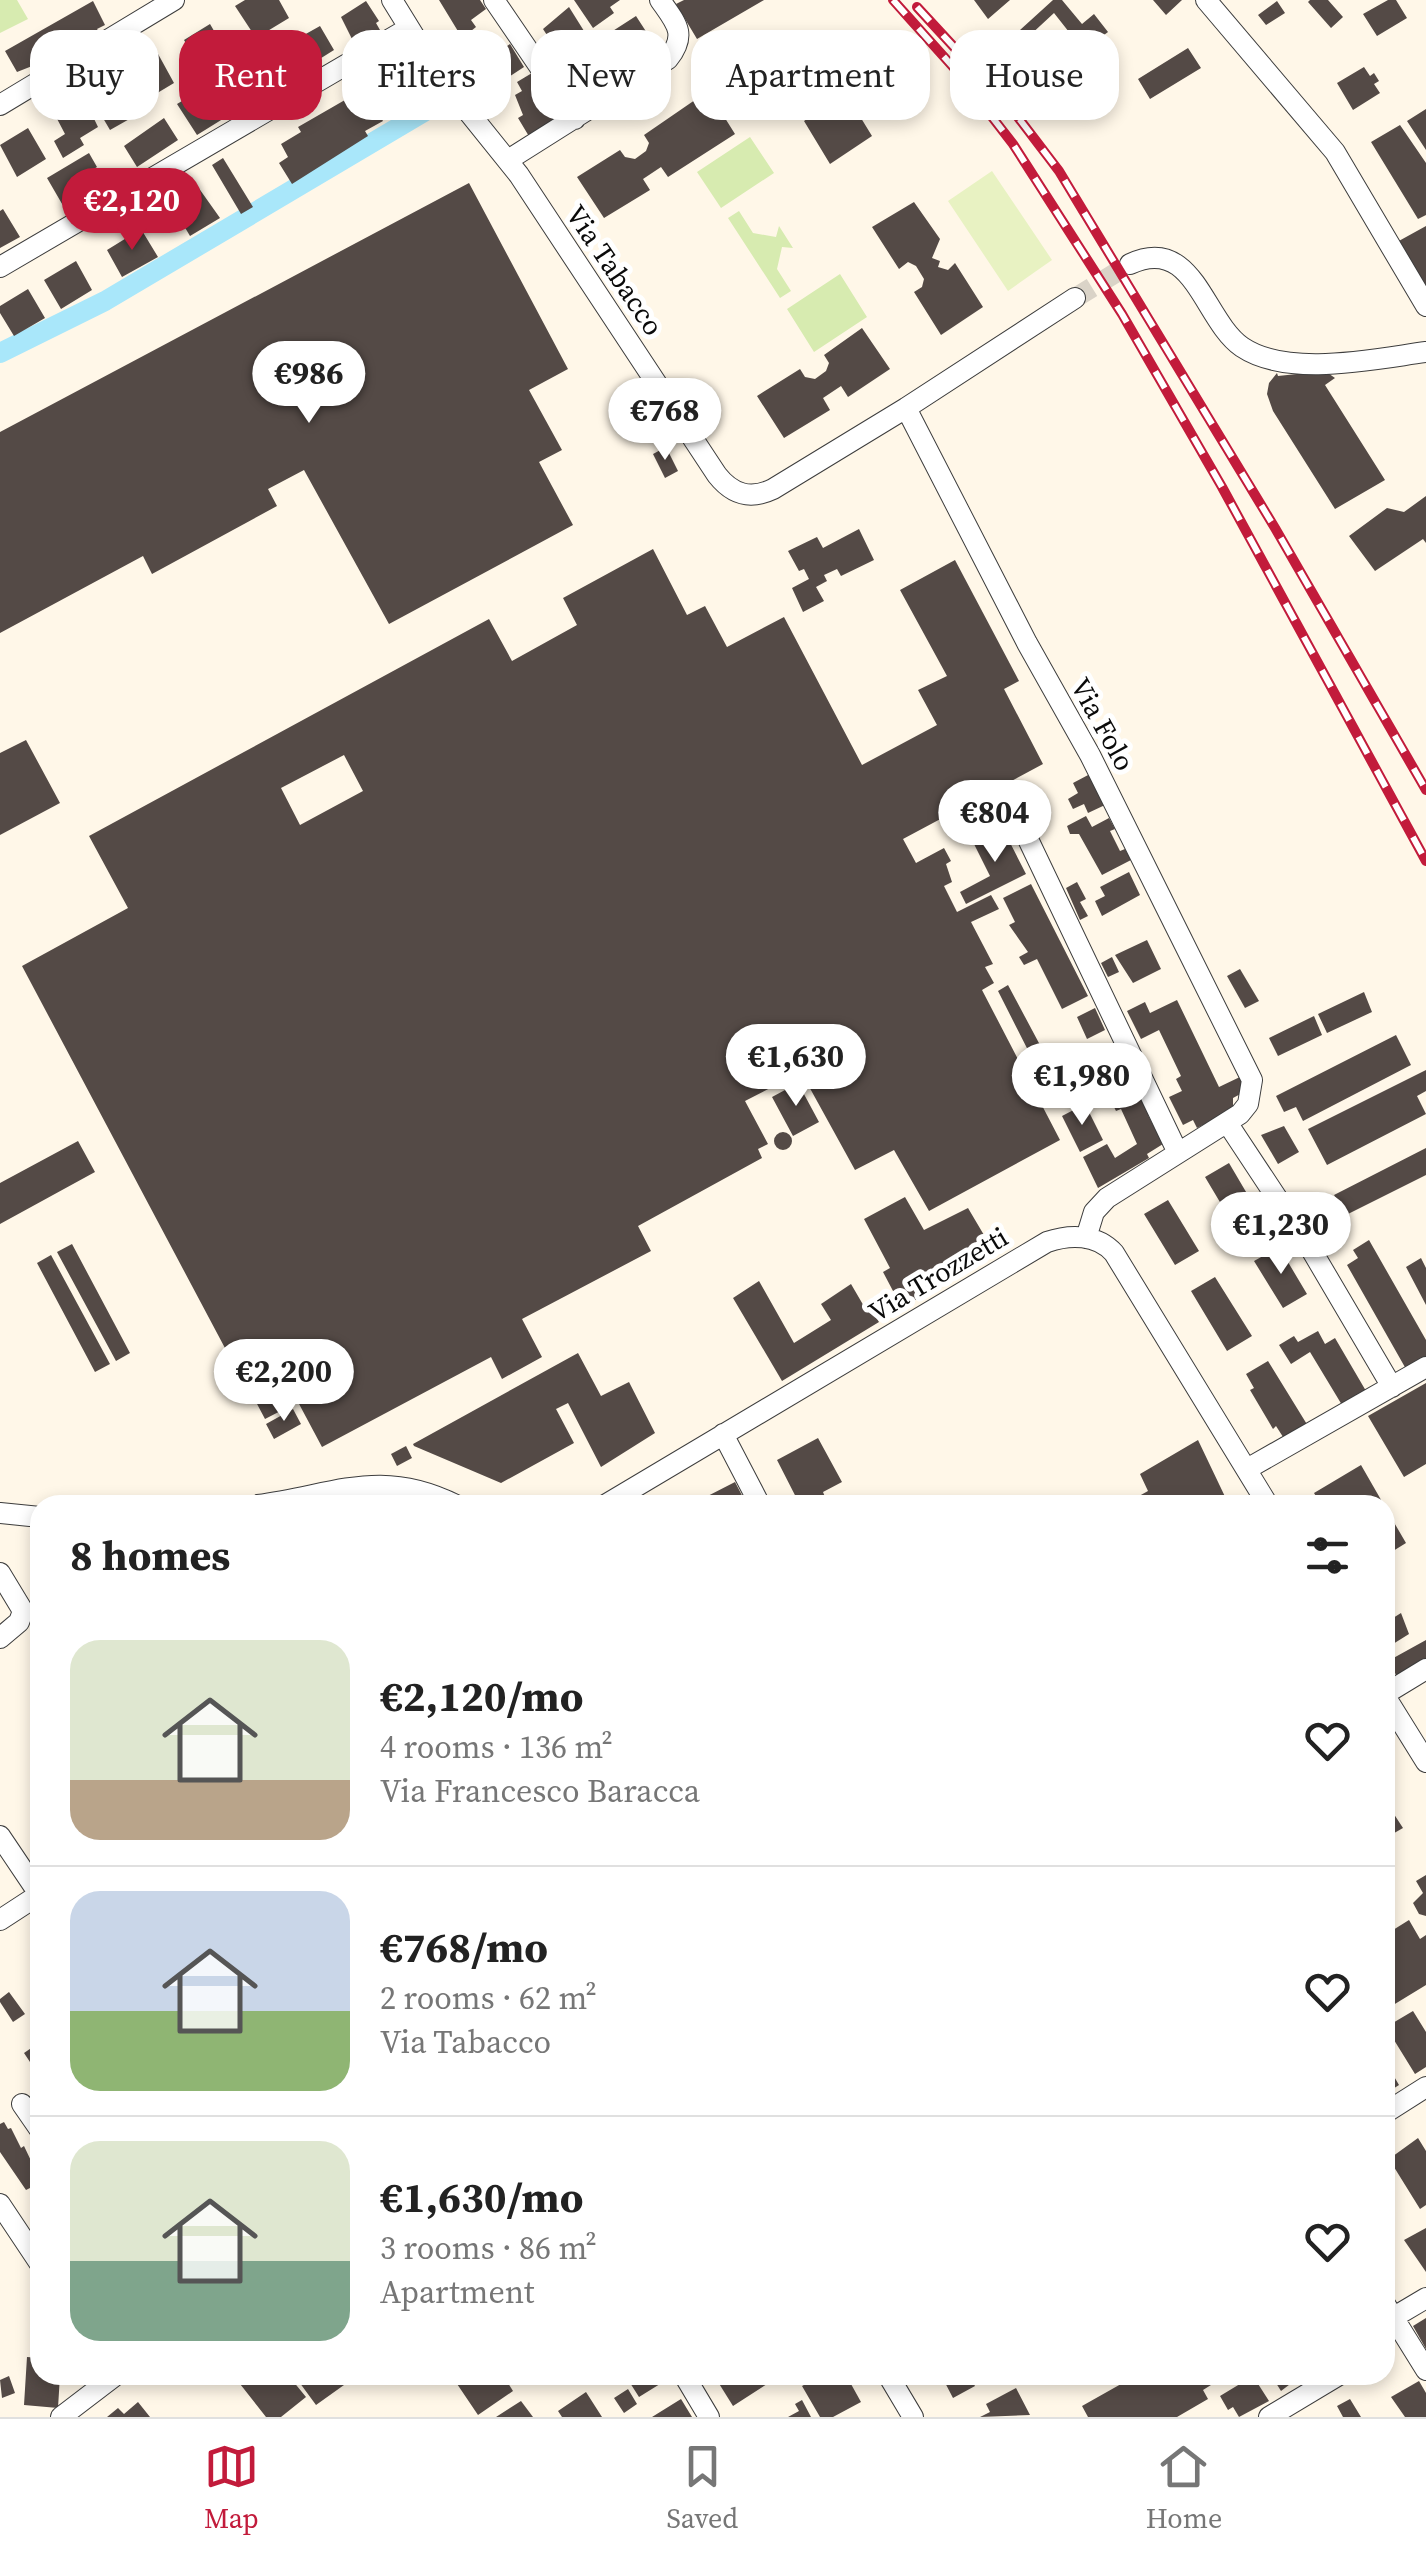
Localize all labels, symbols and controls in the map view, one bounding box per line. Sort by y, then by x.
chip: Buy [30,30,159,120]
chip: Rent [179,30,322,120]
chip: Filters [342,30,511,120]
chip: New [531,30,671,120]
chip: Apartment [691,30,930,120]
chip: House [950,30,1119,120]
pin: €2,120 [51,168,213,253]
text: €2,120 [84,178,180,222]
street label: Via Tabacco [557,197,673,343]
pin: €986 [250,341,368,426]
text: €986 [274,351,344,395]
pin: €768 [606,378,724,463]
text: €768 [630,388,700,432]
street label: Via Folo [1062,671,1144,777]
pin: €804 [936,780,1054,865]
text: €804 [960,790,1030,834]
pin: €1,630 [715,1024,877,1109]
text: €1,630 [748,1034,844,1078]
pin: €1,980 [1001,1043,1163,1128]
text: €1,980 [1034,1053,1130,1097]
pin: €1,230 [1200,1192,1362,1277]
text: €1,230 [1233,1202,1329,1246]
street label: Via Trozzetti [861,1217,1015,1331]
pin: €2,200 [203,1339,365,1424]
text: €2,200 [236,1349,332,1393]
text: 8 homes [70,1526,230,1584]
icon: filters [1300,1528,1355,1583]
text: €2,120/mo [380,1667,583,1725]
icon: home [150,1680,270,1800]
icon: heart [1300,1713,1355,1768]
text: 4 rooms · 136 m² [380,1725,613,1769]
text: Via Francesco Baracca [380,1769,700,1813]
text: €768/mo [380,1918,548,1976]
icon: home [150,1931,270,2051]
icon: heart [1300,1964,1355,2019]
text: 2 rooms · 62 m² [380,1976,597,2020]
text: Via Tabacco [380,2020,551,2064]
text: €1,630/mo [380,2168,583,2226]
icon: home [150,2181,270,2301]
icon: heart [1300,2214,1355,2269]
text: 3 rooms · 86 m² [380,2226,597,2270]
text: Apartment [380,2270,534,2314]
tab: Map [204,2439,259,2537]
tab: Saved [666,2439,738,2537]
tab: Home [1146,2439,1222,2537]

